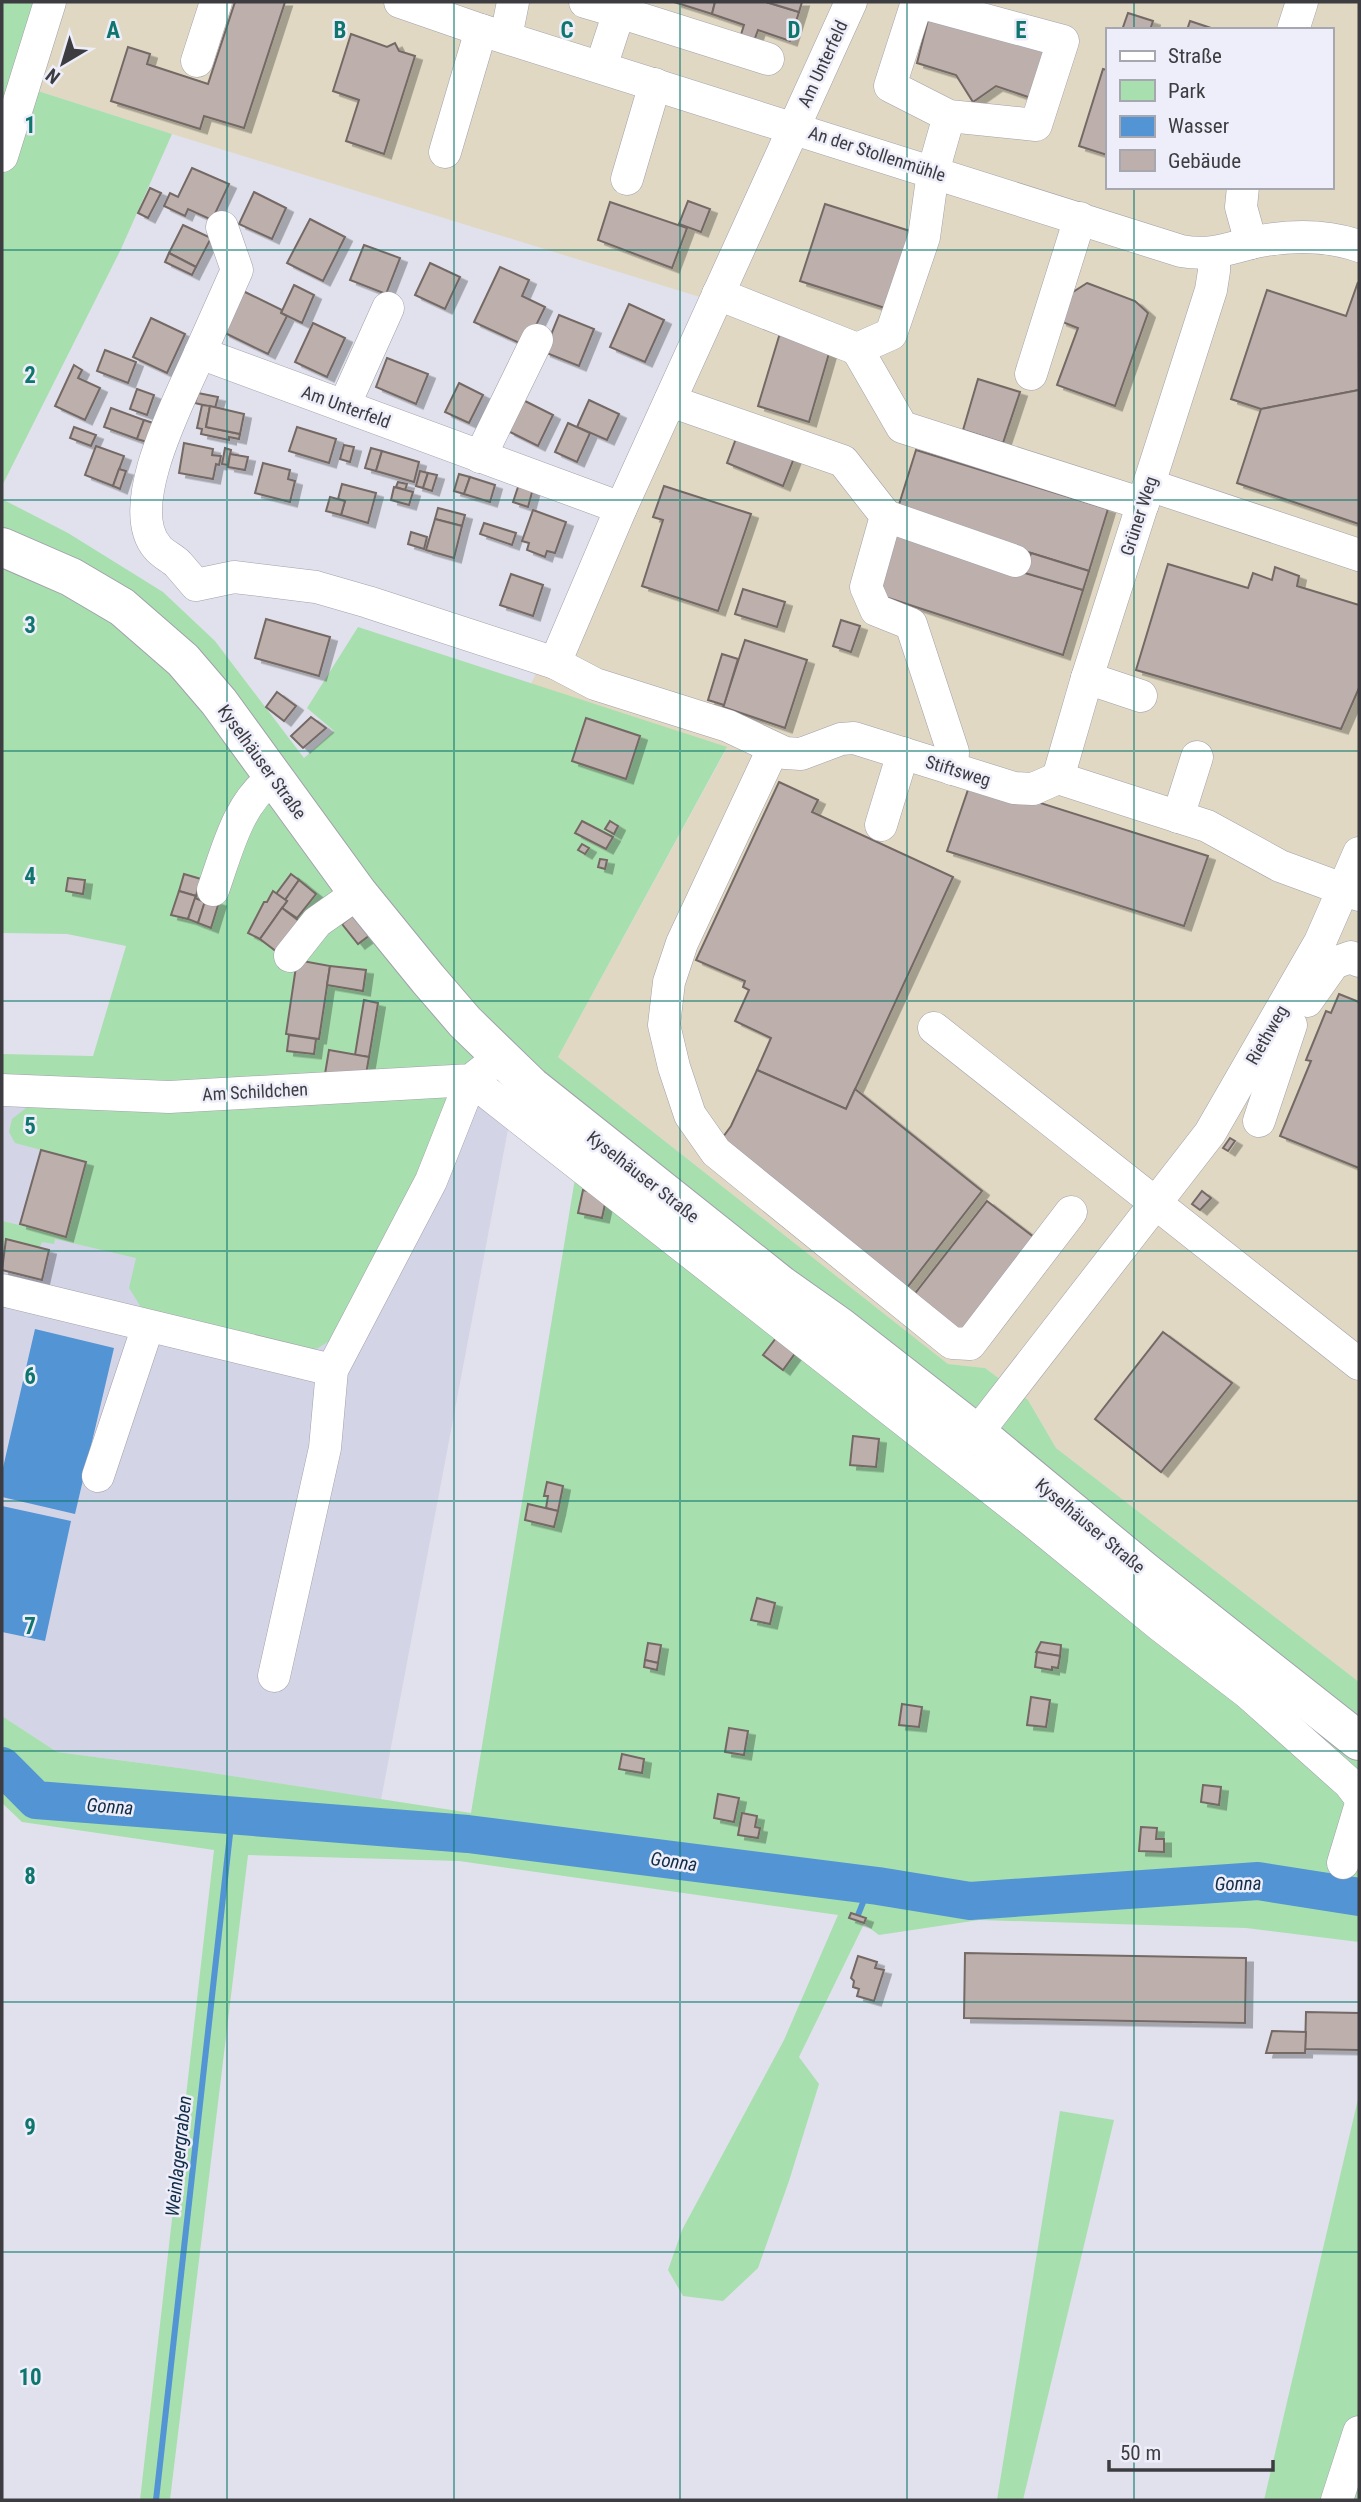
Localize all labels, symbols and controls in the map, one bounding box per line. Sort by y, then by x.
text: A [106,17,120,44]
text: B [334,17,346,44]
text: C [560,17,574,44]
text: D [788,17,801,44]
street label: Am Unterfeld [793,17,852,110]
text: E [1015,17,1027,44]
north arrow [28,28,98,98]
legend [1106,28,1333,189]
text: Straße [1168,44,1222,68]
text: N [41,63,65,89]
text: Park [1168,79,1206,103]
text: 1 [24,112,36,139]
text: Wasser [1168,114,1229,138]
street label: An der Stollenmühle [806,121,948,186]
text: Gebäude [1168,149,1241,173]
text: 2 [24,362,36,389]
street label: Am Unterfeld [299,381,394,432]
street label: Grüner Weg [1116,473,1161,558]
text: 3 [24,612,36,639]
street label: Kyselhäuser Straße [214,700,311,823]
street label: Stiftsweg [923,751,993,790]
text: 4 [24,863,36,890]
street label: Riethweg [1241,1001,1292,1068]
street label: Am Schildchen [202,1078,308,1105]
text: 5 [24,1113,36,1140]
street label: Kyselhäuser Straße [583,1126,703,1227]
text: 6 [24,1363,36,1390]
street label: Kyselhäuser Straße [1031,1474,1149,1577]
text: 7 [24,1613,36,1640]
water label: Gonna [86,1793,134,1820]
water label: Gonna [649,1847,699,1876]
text: 8 [24,1863,36,1890]
water label: Gonna [1214,1872,1262,1895]
water label: Weinlagergraben [161,2094,196,2218]
text: 9 [24,2114,36,2141]
text: 10 [18,2364,42,2391]
scale bar [1109,2428,1274,2472]
text: 50 m [1120,2441,1161,2465]

